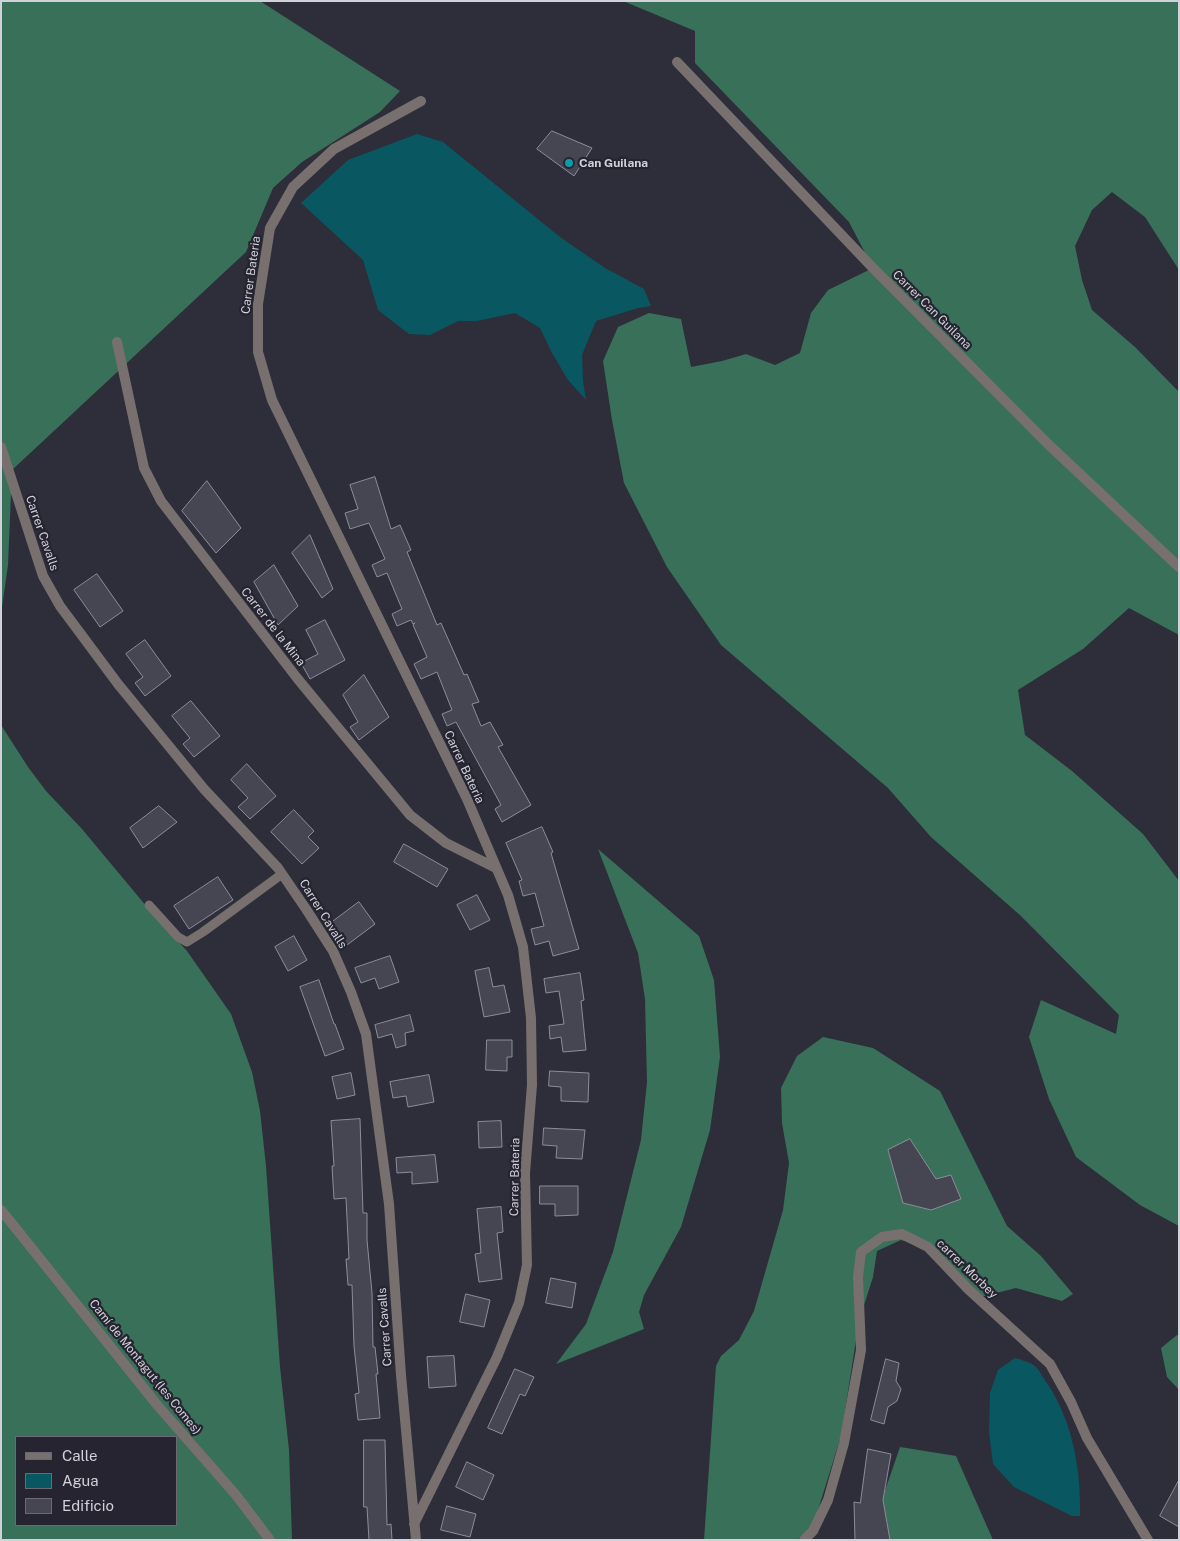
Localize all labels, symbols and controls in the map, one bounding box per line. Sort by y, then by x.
place label: Can Guilana [579,156,648,170]
marker: Can Guilana [563,157,575,169]
street label: Carrer Bateria [238,235,264,315]
street label: Carrer Can Guilana [890,268,974,352]
street label: Carrer Cavalls [22,493,62,573]
street label: Carrer de la Mina [238,585,308,669]
street label: Carrer Bateria [441,728,487,806]
street label: Carrer Cavalls [296,877,350,951]
street label: Carrer Bateria [507,1138,523,1216]
street label: carrer Morbey [934,1236,1000,1302]
street label: Carrer Cavalls [375,1287,395,1367]
street label: Camí de Montagut (les Comes) [86,1297,204,1437]
legend [15,1436,178,1526]
text: Calle [62,1447,98,1464]
text: Agua [62,1472,99,1489]
text: Edificio [62,1497,114,1514]

